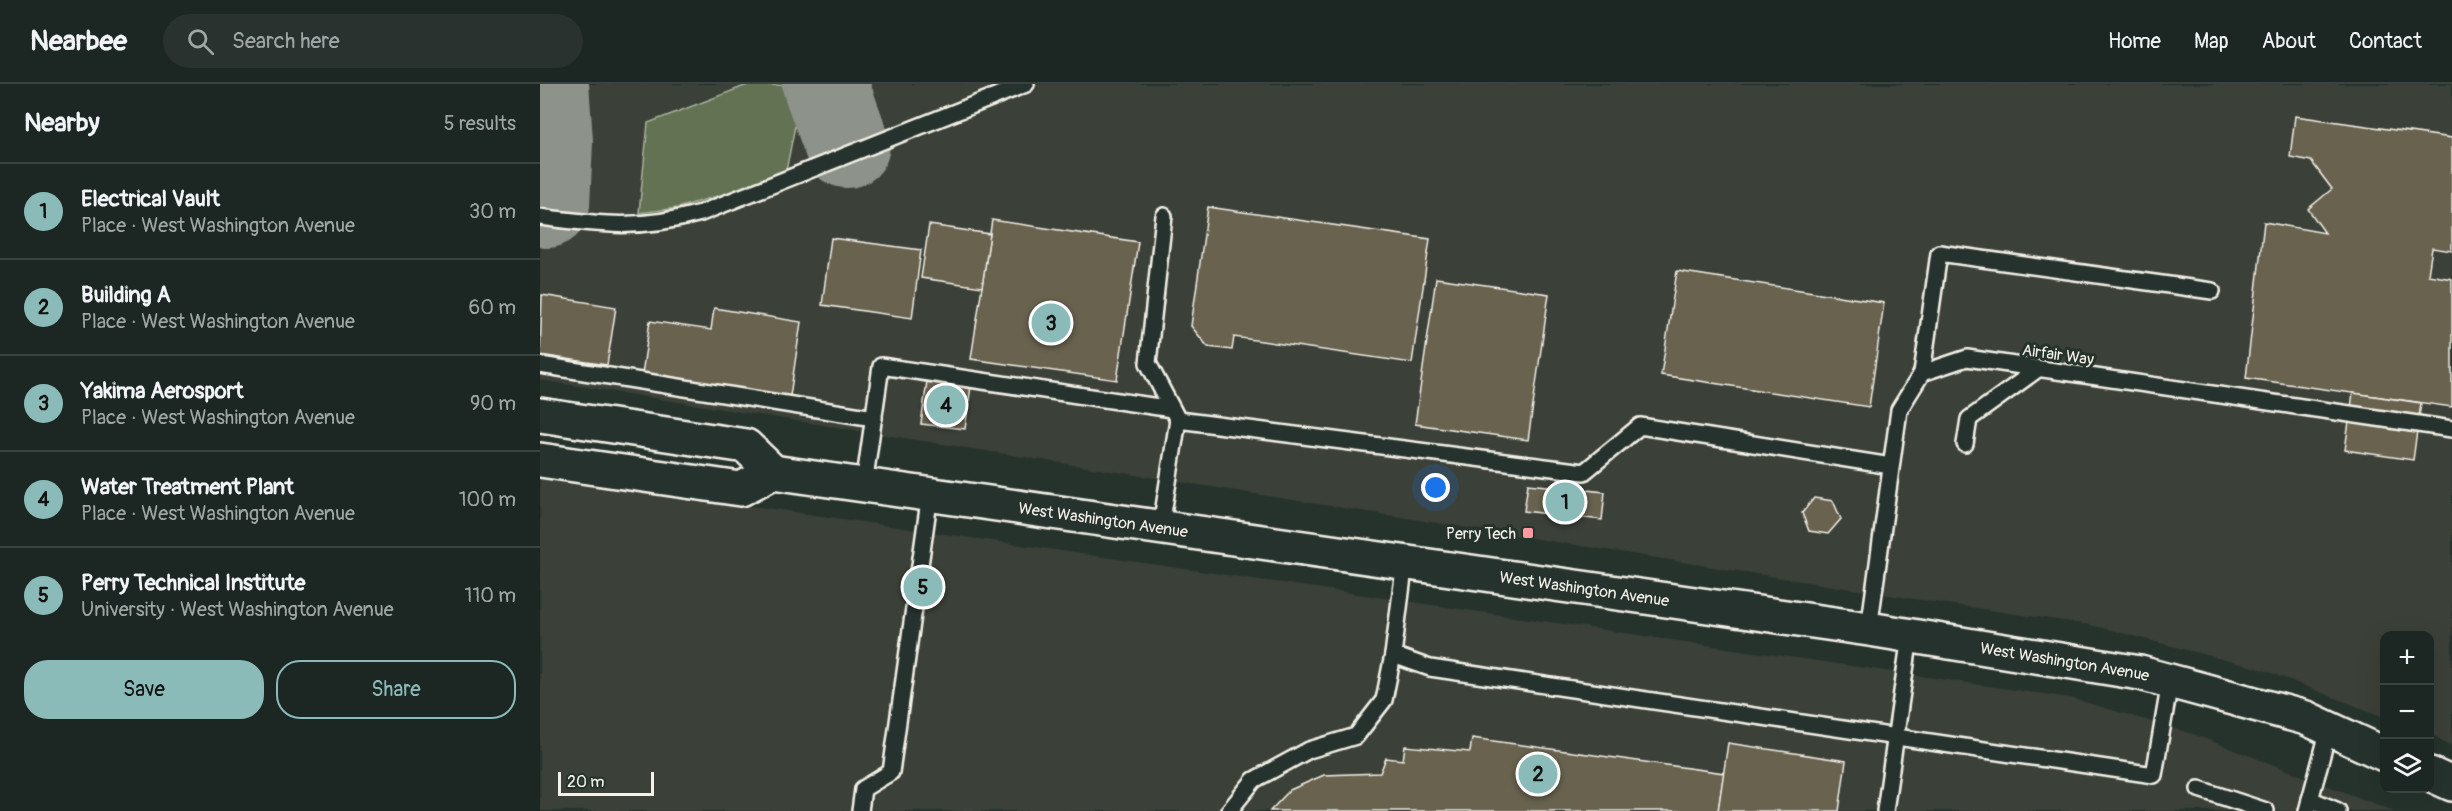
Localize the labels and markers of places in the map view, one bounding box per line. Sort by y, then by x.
pin: 3 [1032,300,1070,346]
pin: 4 [926,382,966,428]
pin: 1 [1546,480,1584,524]
place label: Perry Tech [1446,524,1516,544]
marker: Perry Tech [1521,526,1535,540]
pin: 5 [904,564,943,610]
pin: 2 [1518,752,1558,796]

